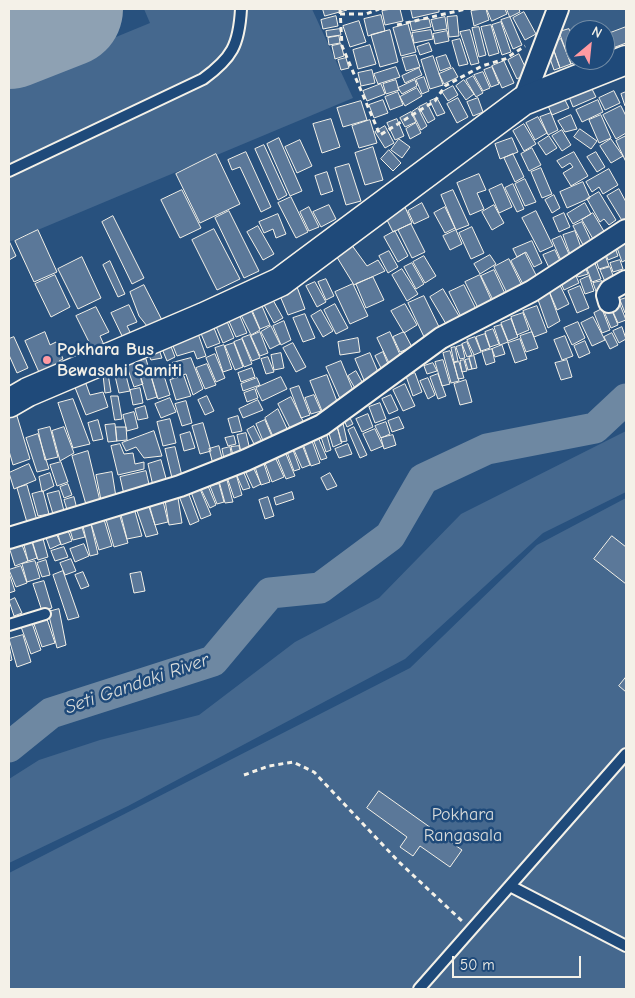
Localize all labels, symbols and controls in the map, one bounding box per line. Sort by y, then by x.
north arrow [565,20,615,70]
text: N [589,23,605,42]
place label: Pokhara Bus Bewasahi Samiti [57,339,182,382]
marker: Pokhara Bus Bewasahi Samiti [41,354,53,366]
water label: Seti Gandaki River [62,649,212,719]
park label: Pokhara Rangasala [424,804,502,846]
scale bar [455,946,584,978]
text: 50 m [460,956,495,974]

